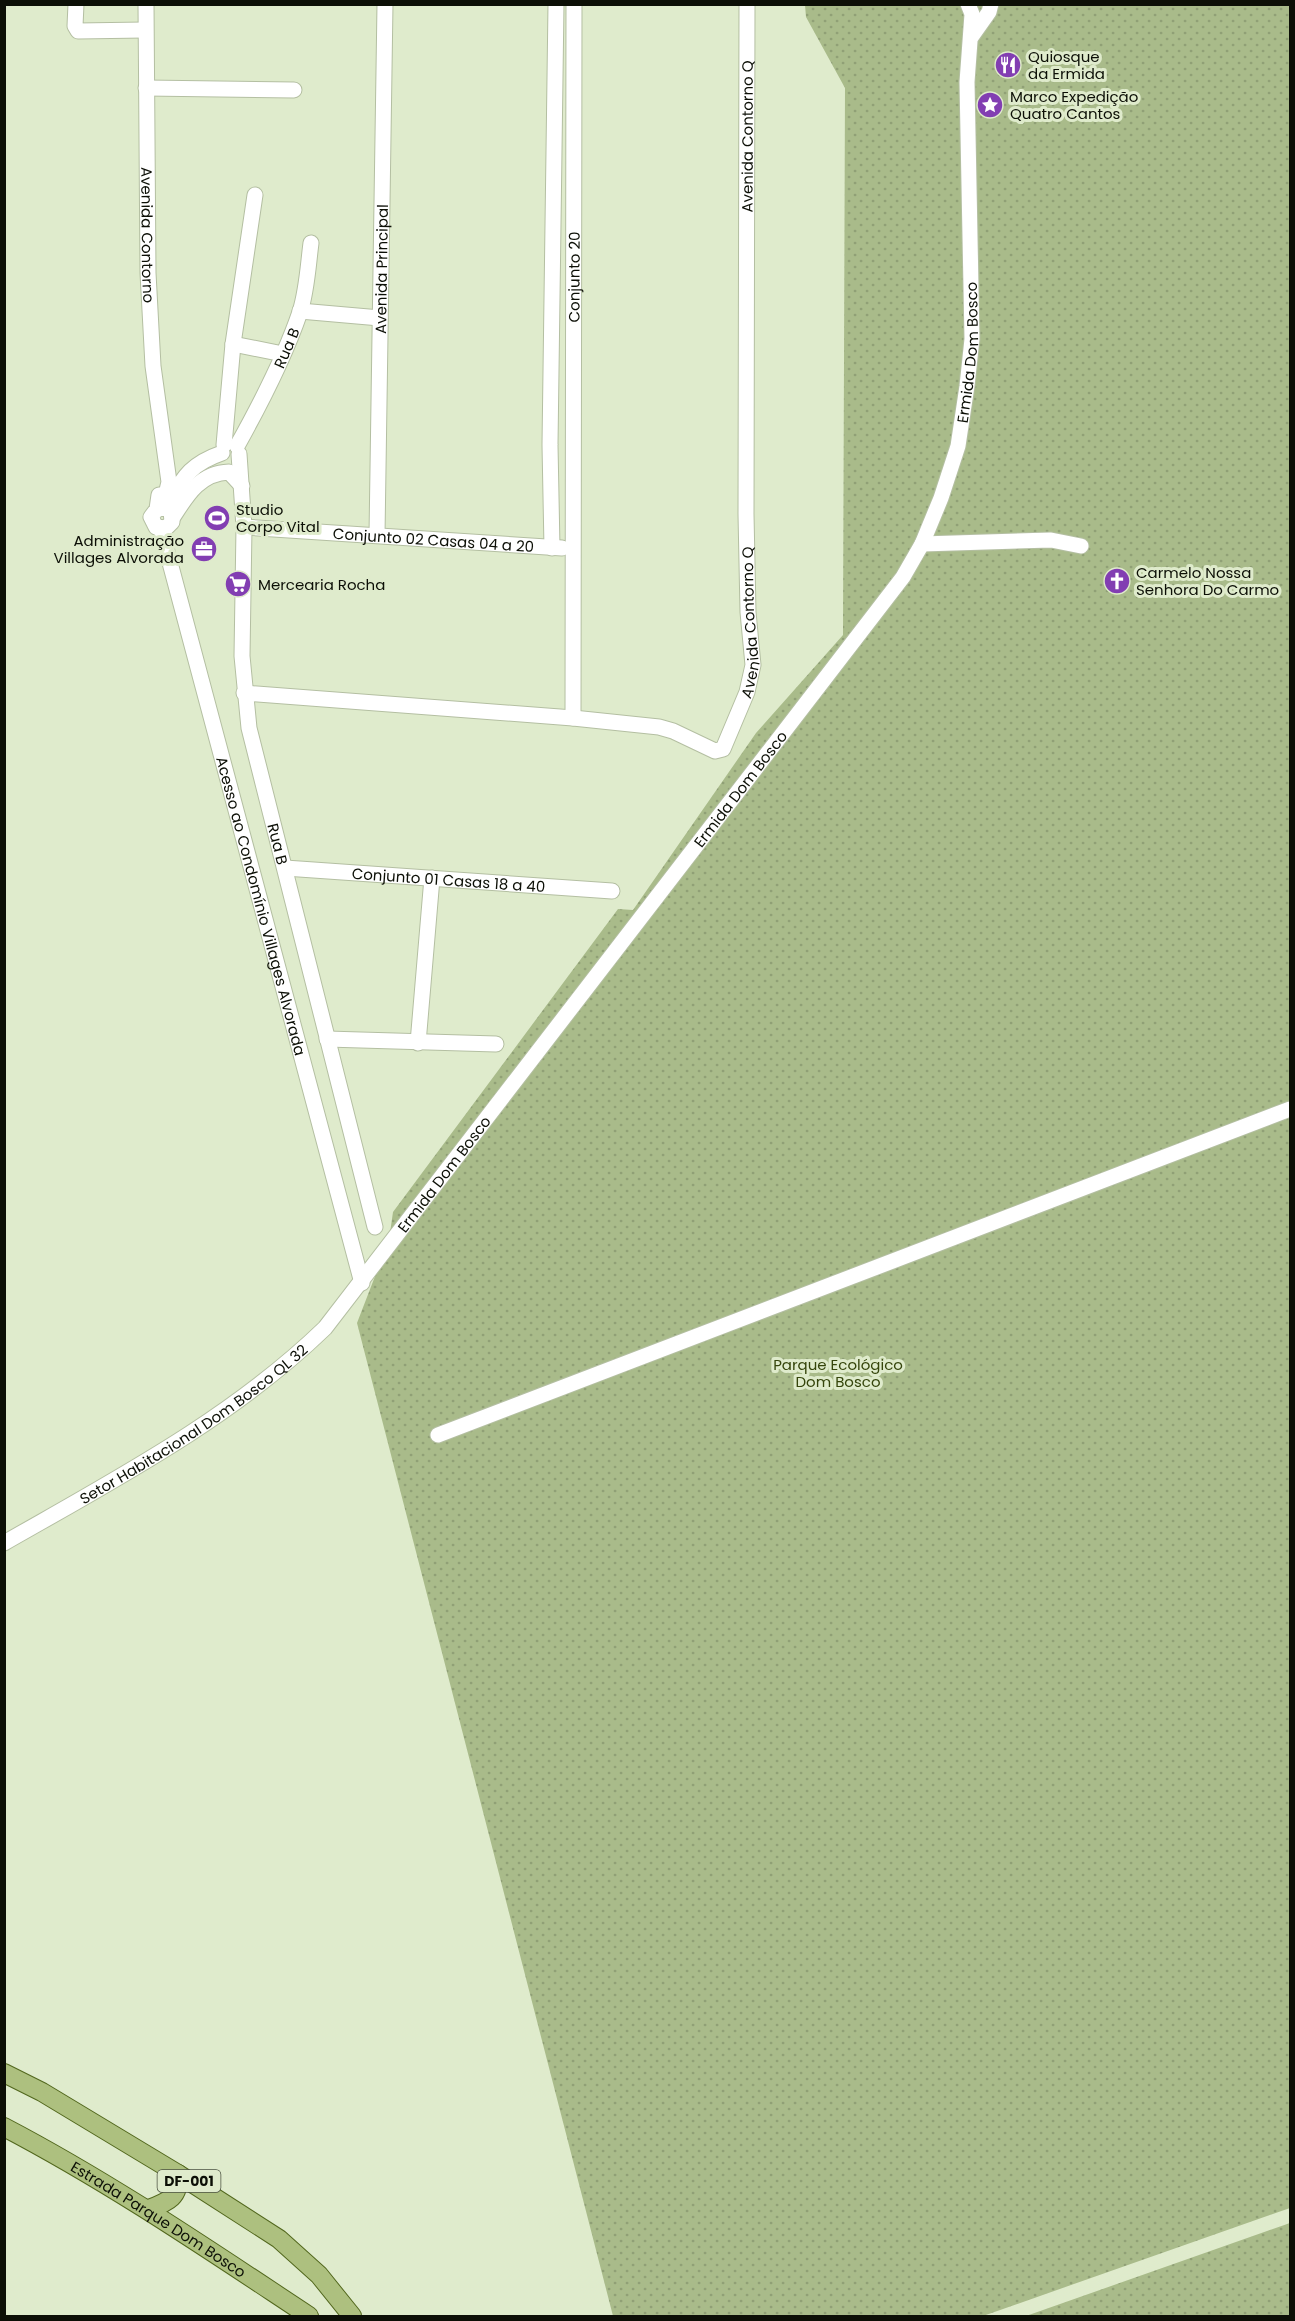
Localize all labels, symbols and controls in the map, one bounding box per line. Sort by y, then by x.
place label: Quiosque da Ermida [1028,46,1105,84]
restaurant icon: Quiosque da Ermida [993,50,1023,80]
street label: Avenida Contorno Q [736,60,757,213]
place label: Marco Expedição Quatro Cantos [1010,86,1138,124]
place icon: Marco Expedição Quatro Cantos [975,90,1005,120]
street label: Avenida Contorno [137,167,160,304]
street label: Avenida Principal [370,204,392,334]
street label: Conjunto 20 [563,232,584,322]
street label: Ermida Dom Bosco [951,282,983,424]
street label: Rua B [268,324,304,371]
place label: Studio Corpo Vital [236,499,320,537]
sports icon: Studio Corpo Vital [202,503,232,533]
street label: Conjunto 02 Casas 04 a 20 [332,522,535,557]
place label: Administração Villages Alvorada [54,530,184,568]
office icon: Administração Villages Alvorada [189,534,219,564]
street label: Avenida Contorno Q [735,546,764,701]
place label: Carmelo Nossa Senhora Do Carmo [1136,562,1279,600]
church icon: Carmelo Nossa Senhora Do Carmo [1102,566,1132,596]
supermarket icon: Mercearia Rocha [223,569,253,599]
place label: Mercearia Rocha [258,574,385,595]
street label: Ermida Dom Bosco [689,726,792,851]
street label: Acesso ao Condomínio Villages Alvorada [212,754,311,1058]
street label: Rua B [263,821,294,867]
street label: Conjunto 01 Casas 18 a 40 [351,862,546,897]
street label: Ermida Dom Bosco [392,1111,495,1236]
street label: Setor Habitacional Dom Bosco QL 32 [75,1339,312,1509]
park label: Parque Ecológico Dom Bosco [773,1354,903,1392]
street label: Estrada Parque Dom Bosco [67,2156,250,2282]
road number: DF-001 [158,2170,220,2192]

